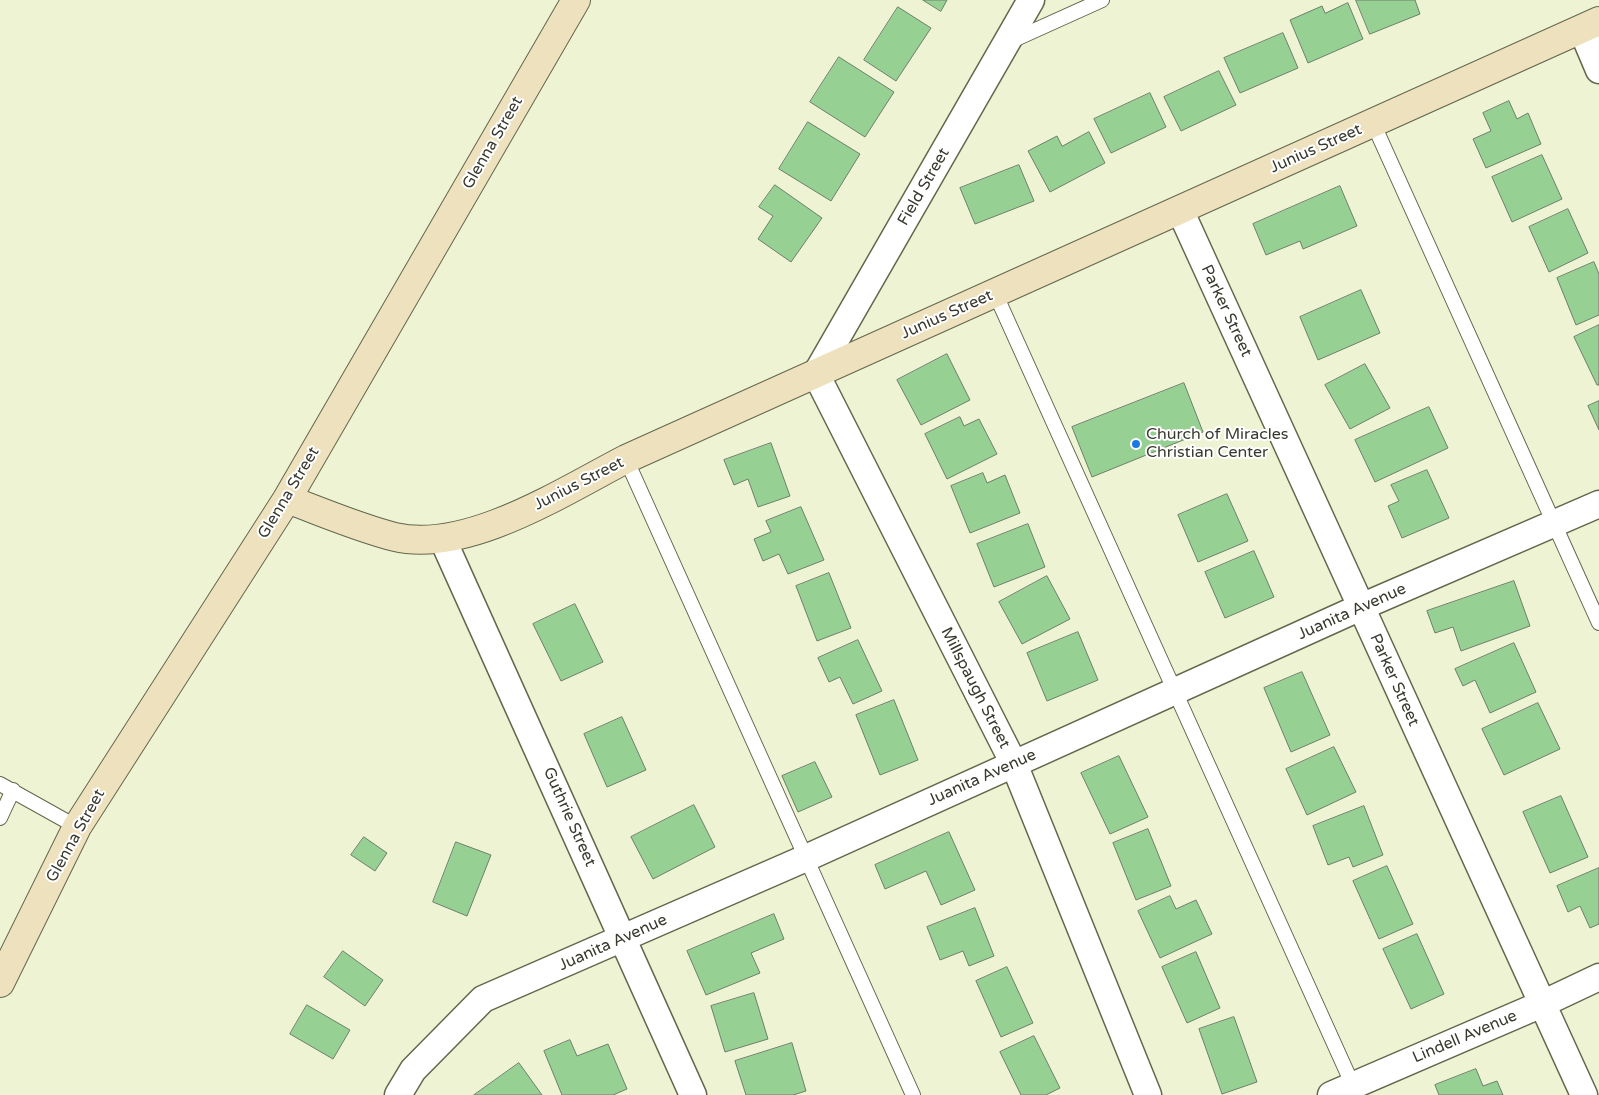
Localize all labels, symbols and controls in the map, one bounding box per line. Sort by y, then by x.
street label: Glenna Street [459,93,527,193]
street label: Junius Street [1267,120,1365,178]
street label: Field Street [894,145,954,229]
street label: Parker Street [1196,262,1256,360]
street label: Junius Street [898,286,996,344]
place label: Church of Miracles Christian Center [1146,425,1288,463]
marker: Church of Miracles Christian Center [1130,438,1142,450]
street label: Glenna Street [254,444,324,542]
street label: Junius Street [531,453,627,515]
street label: Juanita Avenue [1295,580,1409,644]
street label: Millspaugh Street [936,624,1014,752]
street label: Parker Street [1365,631,1423,729]
street label: Juanita Avenue [925,746,1039,810]
street label: Guthrie Street [539,764,599,870]
street label: Glenna Street [43,786,109,886]
street label: Juanita Avenue [556,911,670,975]
street label: Lindell Avenue [1410,1006,1520,1068]

